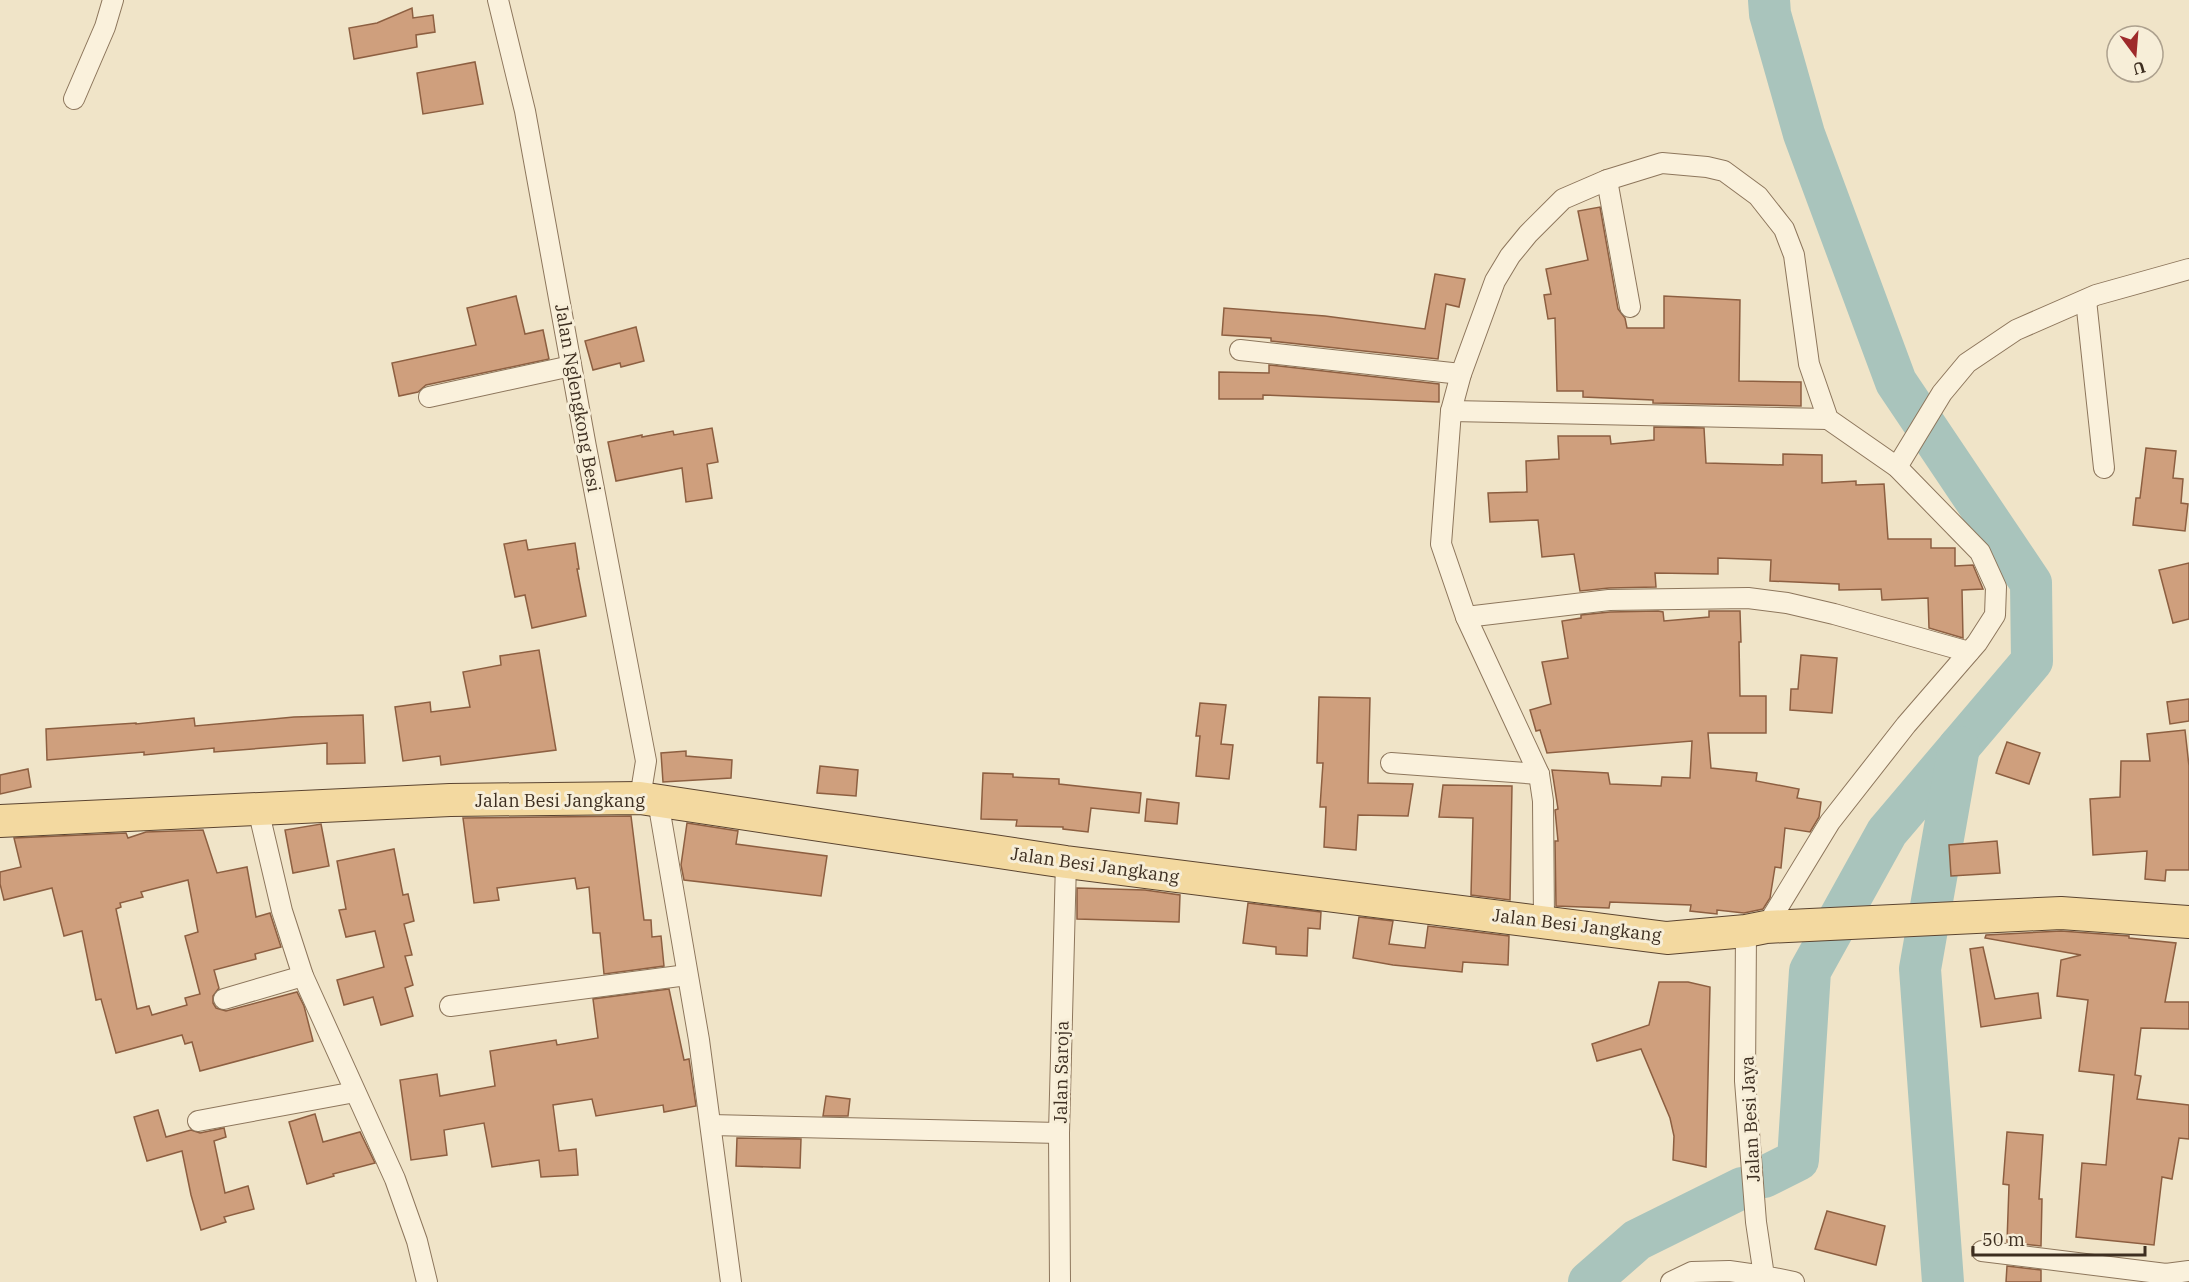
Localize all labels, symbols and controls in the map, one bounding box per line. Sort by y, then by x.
north arrow [2105,24,2165,84]
text: U [2130,57,2148,80]
street label: Jalan Nglengkong Besi [550,302,606,494]
street label: Jalan Besi Jangkang [475,789,645,812]
street label: Jalan Besi Jangkang [1009,842,1181,888]
street label: Jalan Besi Jangkang [1491,903,1663,947]
street label: Jalan Saroja [1049,1020,1073,1124]
street label: Jalan Besi Jaya [1735,1055,1765,1183]
scale bar [1973,1219,2146,1257]
text: 50 m [1982,1228,2025,1251]

